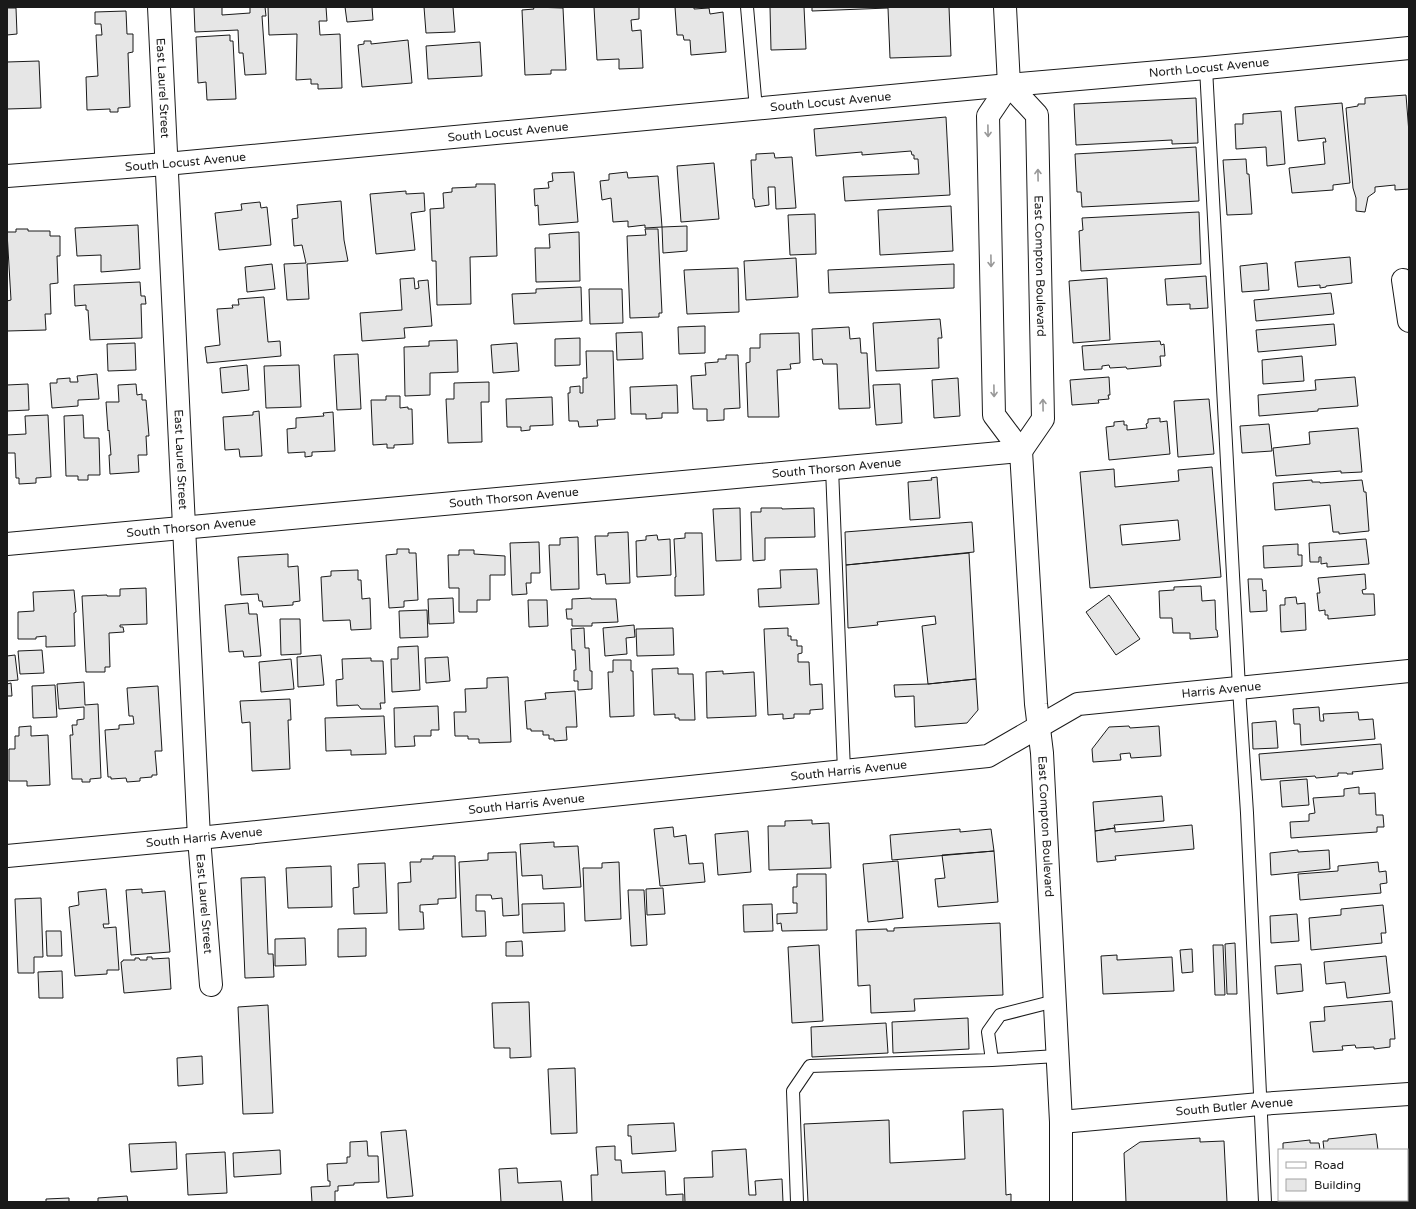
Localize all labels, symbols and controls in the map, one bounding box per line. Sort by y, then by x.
street label: East Laurel Street [153,37,172,139]
street label: North Locust Avenue [1148,55,1270,80]
street label: South Locust Avenue [770,89,892,114]
street label: South Locust Avenue [447,119,569,145]
one-way arrow [984,124,992,137]
street label: South Locust Avenue [124,150,247,174]
one-way arrow [1034,169,1042,182]
street label: East Compton Boulevard [1032,195,1048,337]
one-way arrow [987,254,995,267]
one-way arrow [990,384,998,397]
one-way arrow [1039,399,1047,412]
street label: East Laurel Street [171,409,190,510]
street label: South Thorson Avenue [771,455,902,481]
street label: South Thorson Avenue [449,485,579,510]
street label: South Thorson Avenue [126,514,257,540]
street label: Harris Avenue [1181,679,1262,701]
street label: East Compton Boulevard [1035,755,1056,898]
street label: South Harris Avenue [790,757,908,783]
street label: South Harris Avenue [468,791,585,817]
street label: South Harris Avenue [145,824,263,850]
street label: East Laurel Street [193,853,215,955]
street label: South Butler Avenue [1175,1095,1294,1119]
legend [1278,1149,1408,1201]
text: Road [1314,1158,1344,1172]
text: Building [1314,1178,1361,1192]

